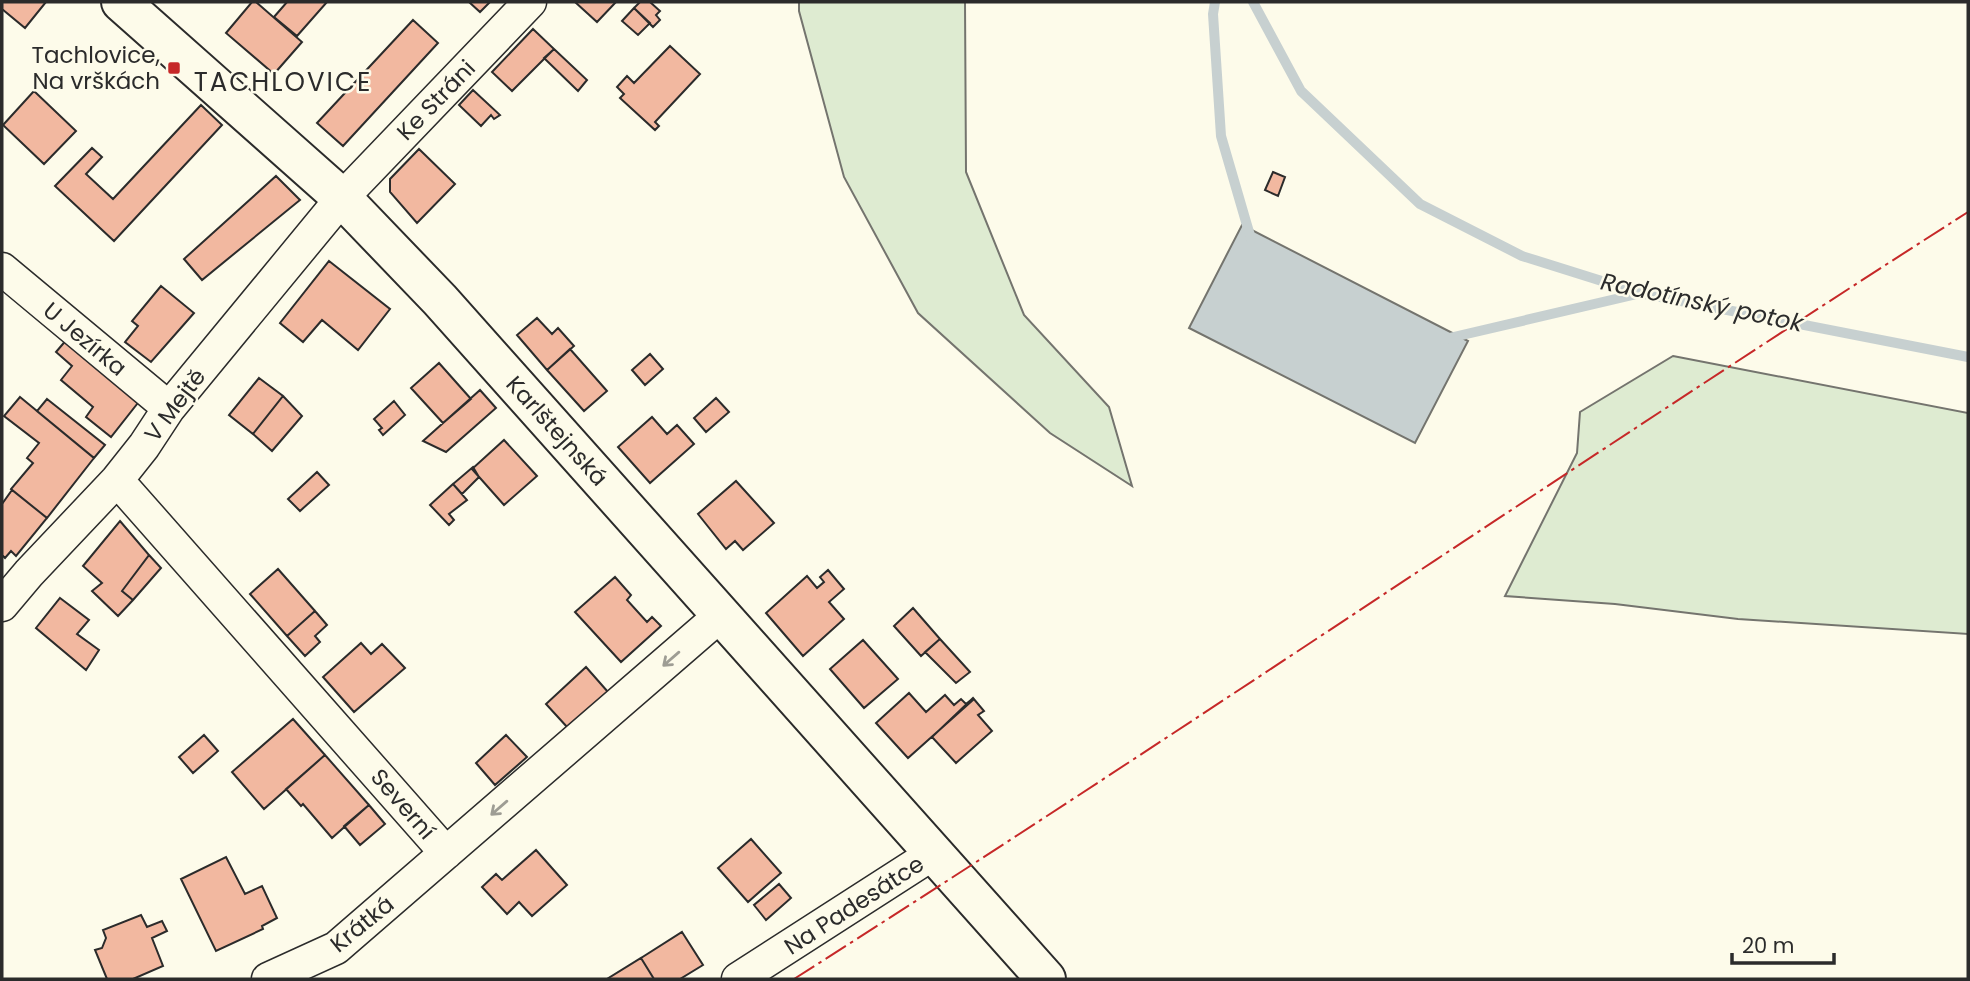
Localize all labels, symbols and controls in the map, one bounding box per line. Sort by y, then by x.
place label: Tachlovice, Na vrškách [32,39,160,97]
street label: Ke Stráni [390,53,482,147]
marker: Tachlovice, Na vrškách [166,60,182,76]
district label: TACHLOVICE [194,64,372,100]
water label: Radotínský potok [1598,264,1808,340]
street label: U Jezírka [36,295,134,383]
street label: V Mejtě [137,362,213,448]
street label: Karlštejnská [499,369,615,493]
one-way arrow [662,651,680,667]
street label: Severní [363,762,443,846]
one-way arrow [490,800,508,816]
street label: Na Padesátce [778,848,930,962]
street label: Krátká [323,888,401,960]
scale bar [1732,922,1834,966]
text: 20 m [1742,931,1795,960]

